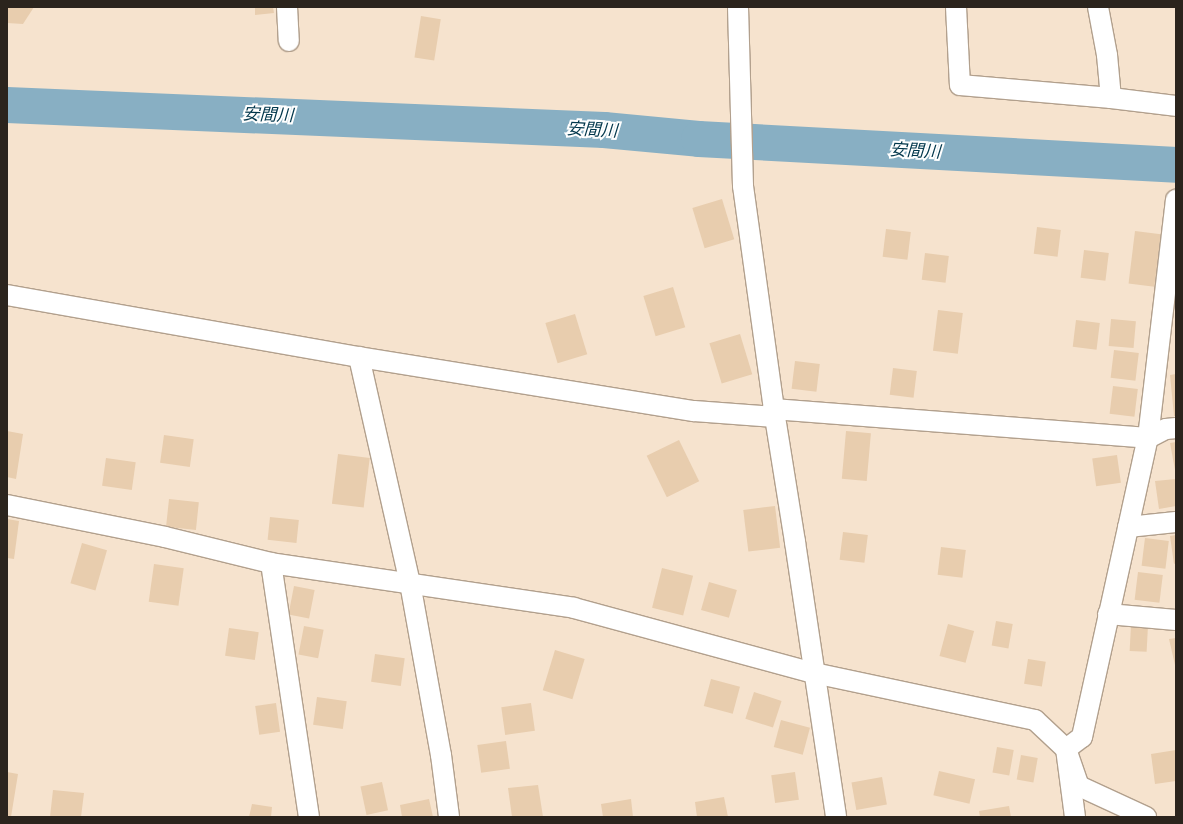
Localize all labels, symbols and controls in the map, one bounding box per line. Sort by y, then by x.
water label: 安間川 [242,104,294,126]
water label: 安間川 [566,118,618,142]
water label: 安間川 [889,139,941,163]

